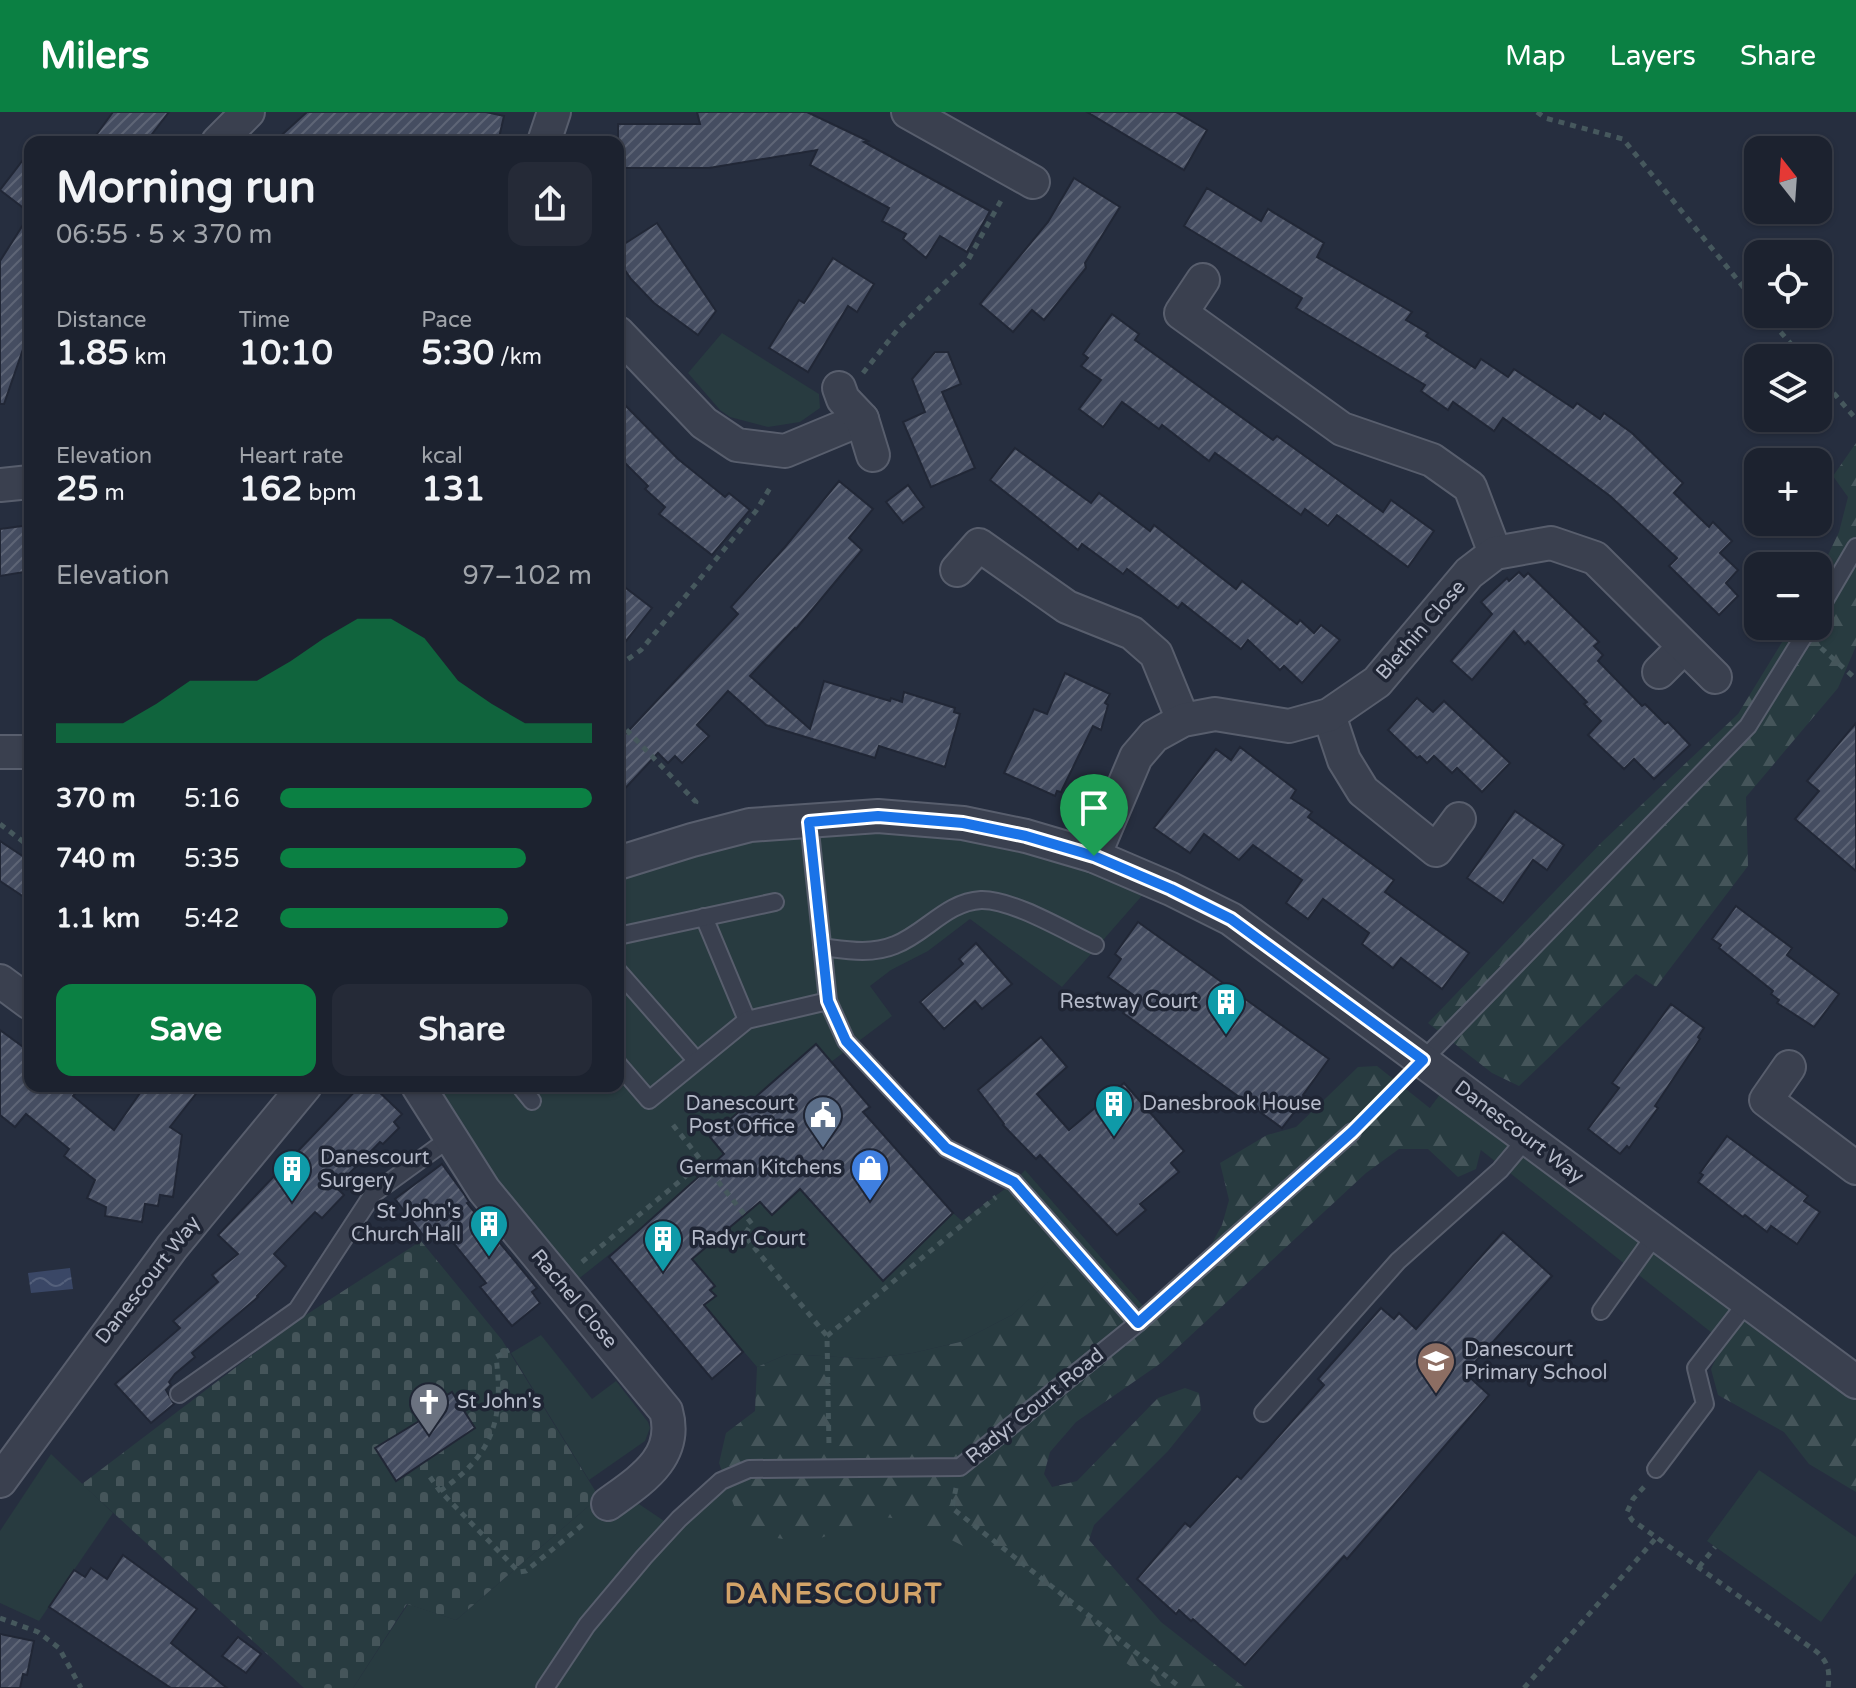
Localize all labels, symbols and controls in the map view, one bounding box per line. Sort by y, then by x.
text: Milers [40,33,150,79]
text: Map [1505,39,1566,73]
text: Layers [1610,39,1696,73]
text: Share [1740,39,1816,73]
north arrow [1744,136,1832,224]
map controls [1744,136,1832,640]
text: Morning run [56,162,316,215]
button: share [508,162,592,246]
text: 06:55 · 5 × 370 m [56,219,272,250]
button: locate [1744,240,1832,328]
text: Distance [56,307,147,333]
text: Time [239,307,290,333]
text: Pace [421,307,472,333]
text: 1.85 [56,333,129,374]
text: 10:10 [239,333,333,374]
text: 5:30 [421,333,494,374]
text: km [129,344,167,370]
text: /km [494,344,542,370]
button: layers [1744,344,1832,432]
text: Elevation [56,443,152,469]
text: Heart rate [239,443,344,469]
text: kcal [421,443,463,469]
button: + [1744,448,1832,536]
text: 25 [56,469,99,510]
text: 162 [239,469,303,510]
text: 131 [421,469,485,510]
text: m [99,480,125,506]
text: bpm [303,480,356,506]
button: − [1744,552,1832,640]
text: Elevation [56,560,170,591]
text: 97–102 m [462,560,592,591]
street label: Blethin Close [1371,575,1471,685]
pin [1060,774,1128,856]
text: 370 m [56,783,136,814]
text: 5:16 [184,783,240,814]
icon: arrive [1072,786,1116,830]
text: 740 m [56,843,136,874]
text: 5:35 [184,843,240,874]
text: 1.1 km [56,903,140,934]
text: 5:42 [184,903,240,934]
building icon: Restway Court [1205,981,1247,1036]
button: Save [56,984,316,1076]
button: Share [332,984,592,1076]
place label: Restway Court [1059,990,1198,1014]
street label: Danescourt Way [1450,1076,1589,1189]
building icon: Danesbrook House [1093,1083,1135,1138]
place label: Danescourt Post Office [686,1092,795,1139]
place label: Danesbrook House [1142,1092,1322,1116]
public building icon: Danescourt Post Office [802,1094,844,1149]
place label: Danescourt Surgery [320,1146,430,1193]
shop icon: German Kitchens [849,1147,891,1202]
building icon: Danescourt Surgery [271,1148,313,1203]
place label: German Kitchens [679,1156,842,1180]
place label: St John's Church Hall [351,1200,461,1247]
building icon: St John's Church Hall [468,1203,510,1258]
street label: Danescourt Way [91,1211,206,1349]
building icon: Radyr Court [642,1218,684,1273]
place label: Radyr Court [691,1227,806,1251]
street label: Rachel Close [526,1245,622,1353]
place label: Danescourt Primary School [1464,1338,1608,1385]
school or university icon: Danescourt Primary School [1415,1340,1457,1395]
street label: Radyr Court Road [961,1343,1109,1469]
church icon: St John's [408,1381,450,1436]
place label: St John's [457,1390,542,1414]
district label: DANESCOURT [725,1577,943,1611]

